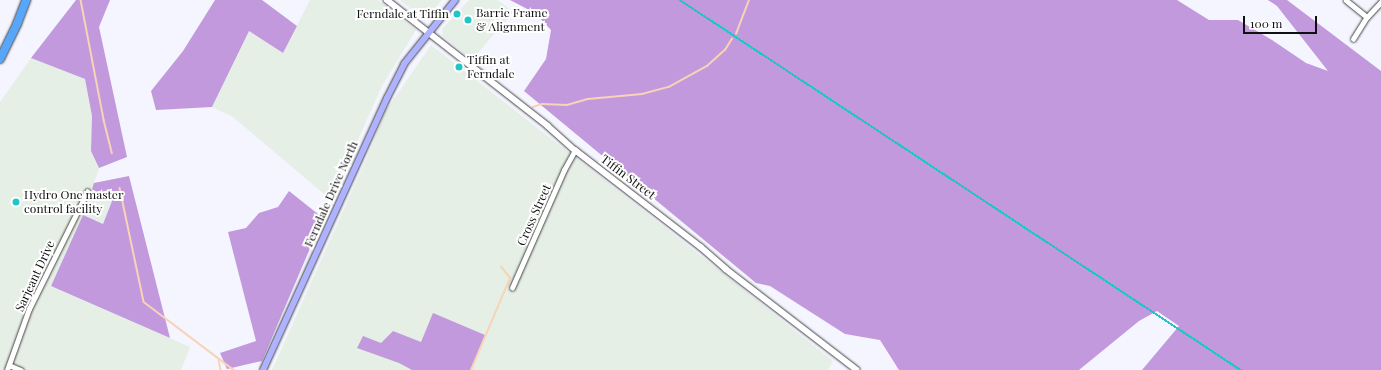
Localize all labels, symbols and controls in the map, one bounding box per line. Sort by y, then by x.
place label: Barrie Frame & Alignment [476,6,548,34]
place label: Ferndale at Tiffin [356,7,449,21]
scale bar [1245,8,1319,34]
marker: Ferndale at Tiffin [452,9,462,19]
marker: Barrie Frame & Alignment [463,15,473,25]
text: 100 m [1250,15,1282,31]
place label: Tiffin at Ferndale [467,53,514,81]
marker: Tiffin at Ferndale [454,62,464,72]
street label: Ferndale Drive North [301,139,361,249]
street label: Tiffin Street [598,152,658,202]
street label: Cross Street [514,182,554,248]
place label: Hydro One master control facility [24,188,123,216]
marker: Hydro One master control facility [11,197,21,207]
street label: Sarjeant Drive [12,238,58,314]

